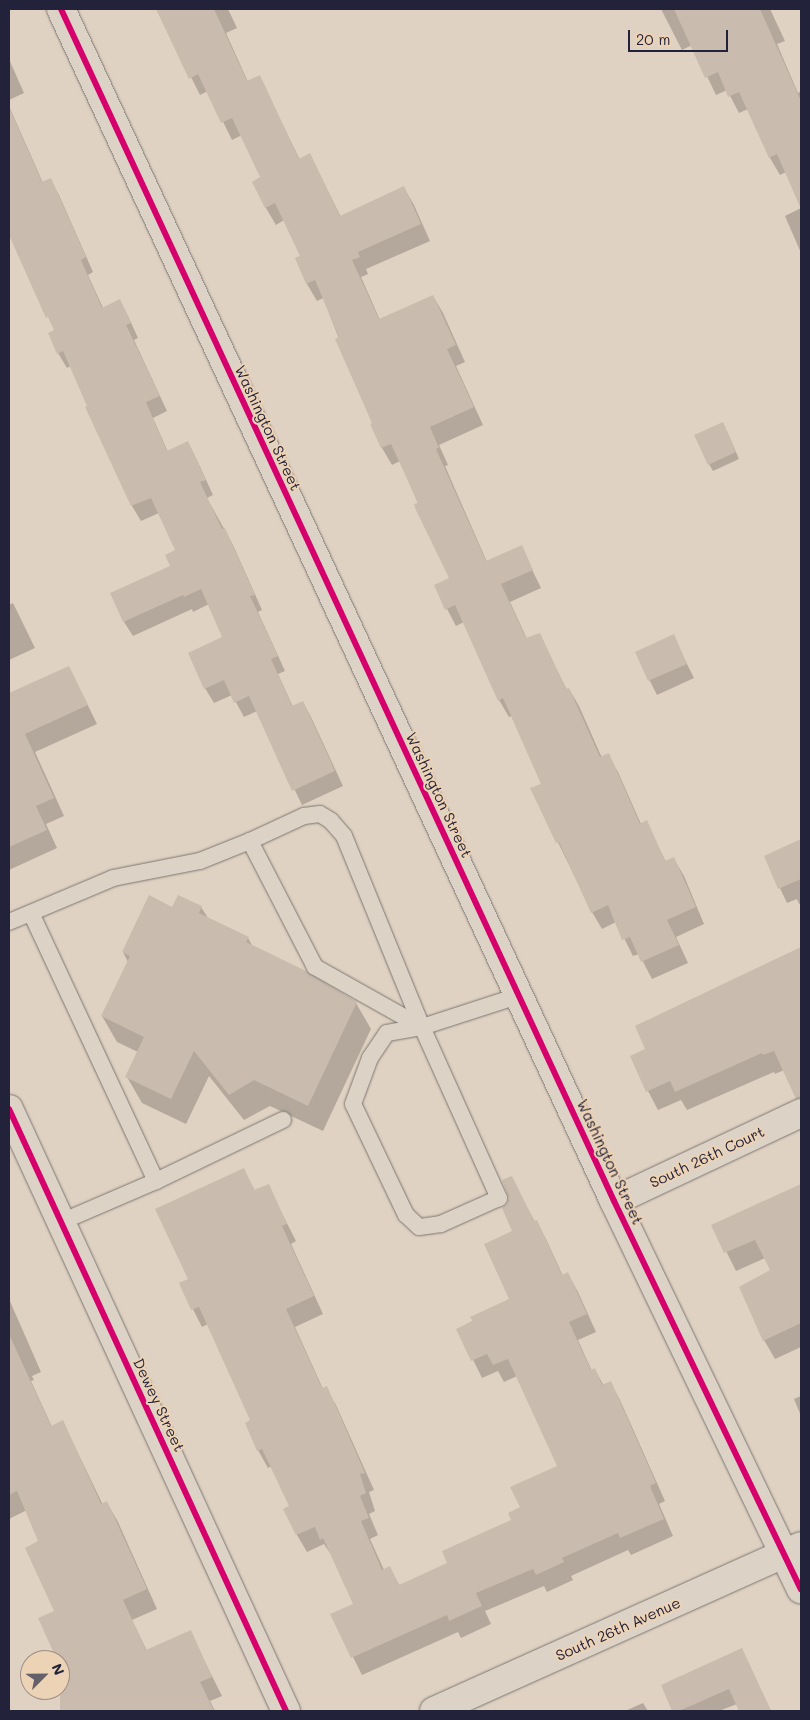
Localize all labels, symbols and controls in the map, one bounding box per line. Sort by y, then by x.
scale bar [630,20,730,52]
text: 20 m [636,29,670,49]
street label: Washington Street [231,362,305,494]
street label: Washington Street [402,729,476,861]
street label: Washington Street [573,1096,647,1228]
street label: South 26th Court [647,1123,767,1191]
street label: Dewey Street [130,1355,188,1455]
street label: South 26th Avenue [553,1593,683,1665]
north arrow [20,1650,70,1700]
text: N [48,1661,69,1678]

